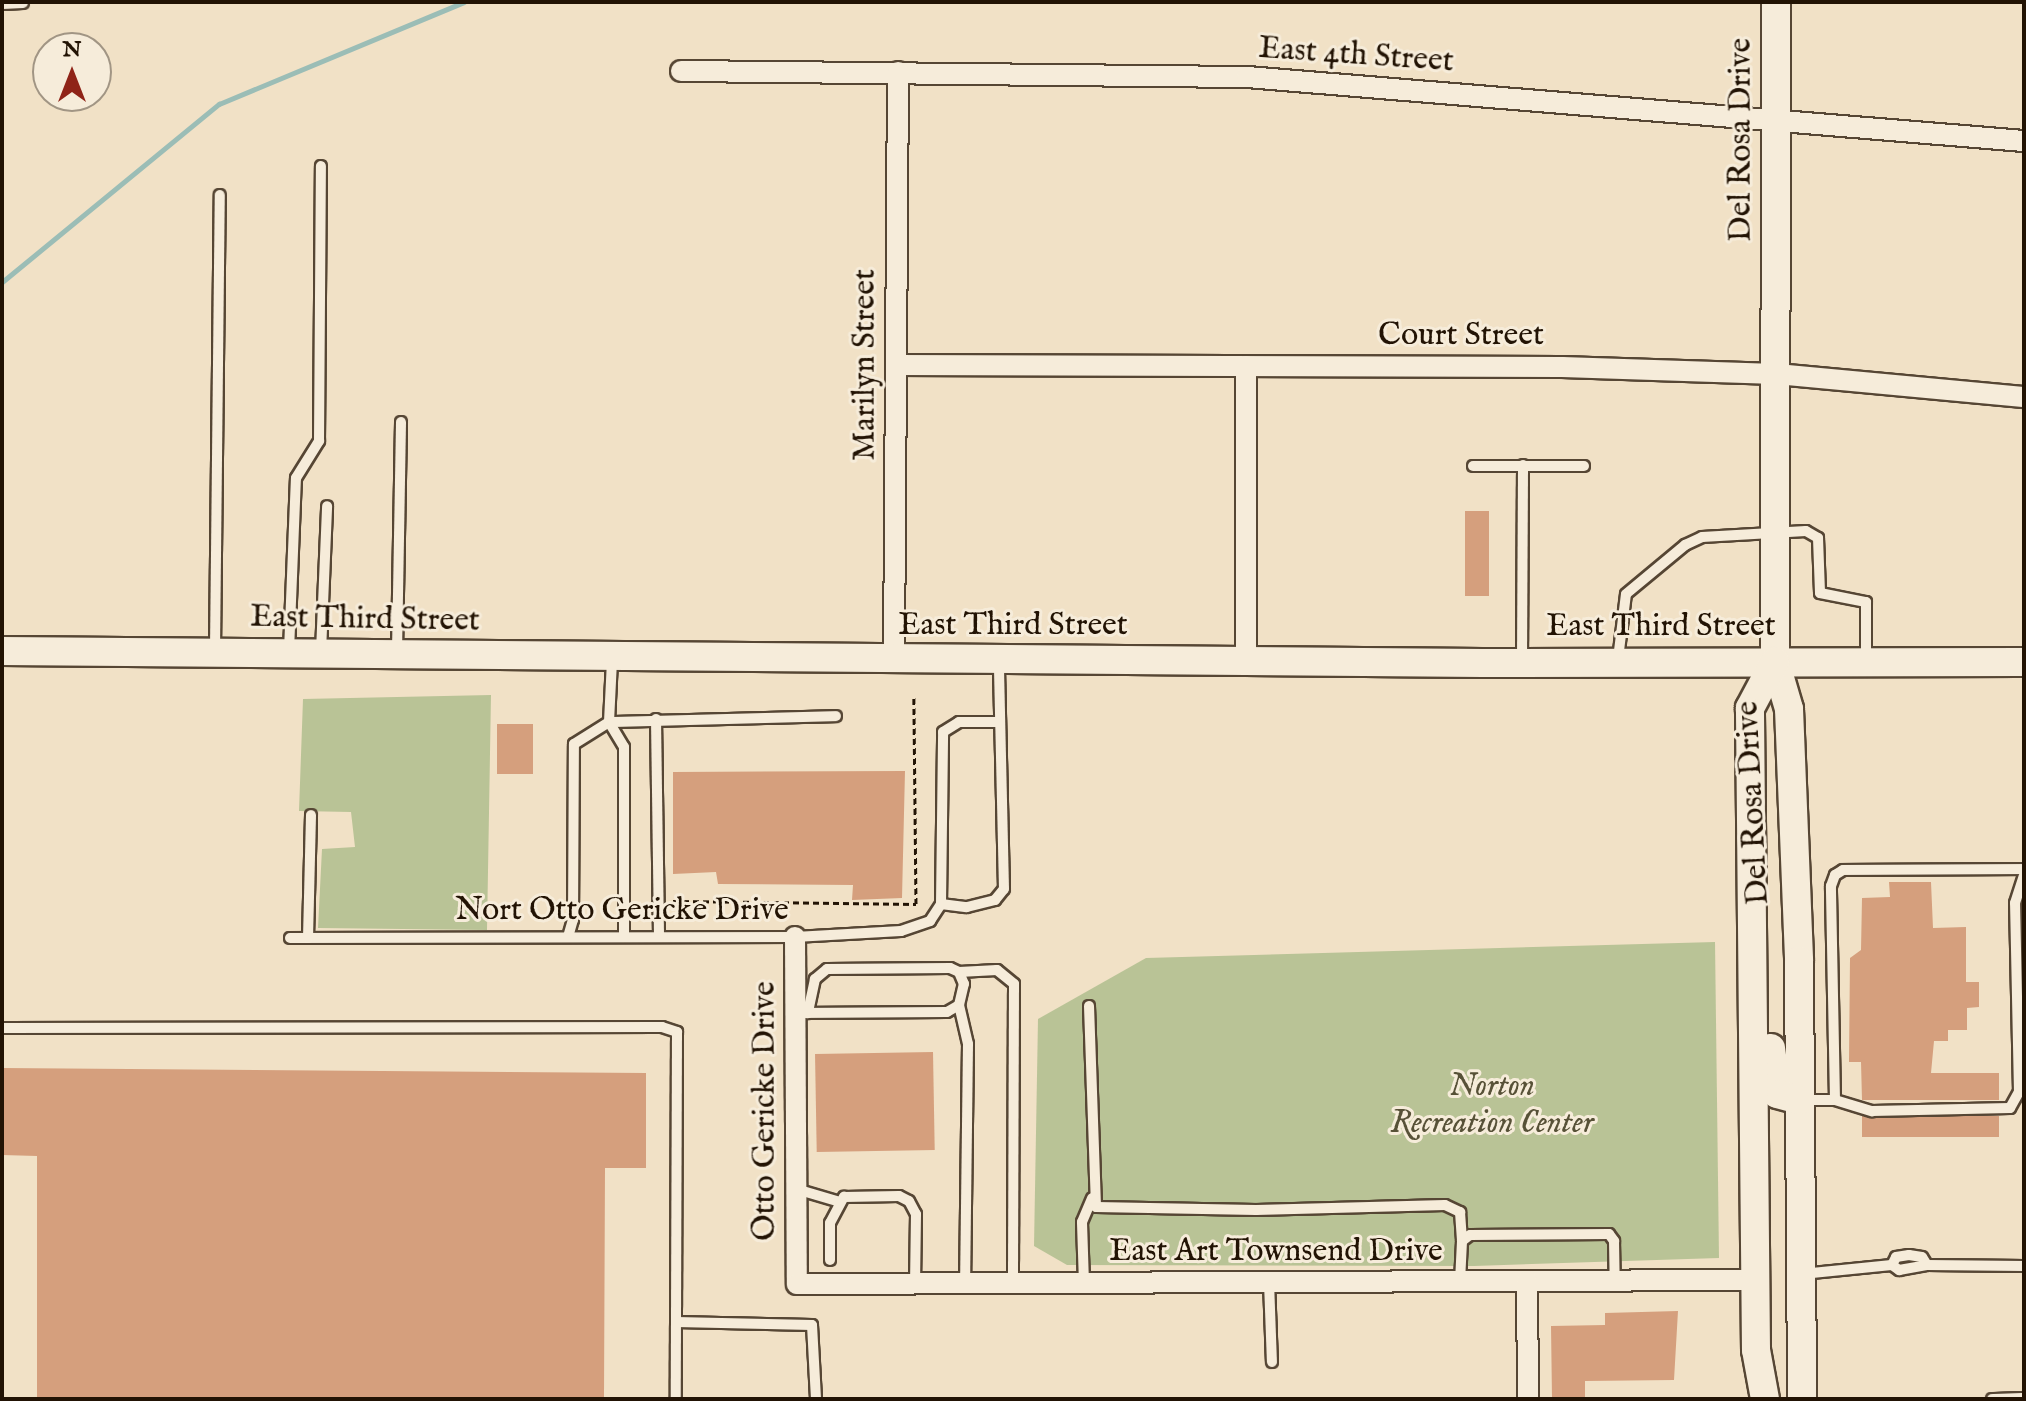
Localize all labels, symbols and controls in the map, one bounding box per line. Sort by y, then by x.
street label: East 4th Street [1257,30,1455,82]
north arrow [32,32,112,112]
text: N [62,36,82,64]
street label: Del Rosa Drive [1723,38,1761,242]
street label: Marilyn Street [847,269,885,461]
street label: Court Street [1378,317,1544,355]
street label: East Third Street [250,599,480,641]
street label: East Third Street [898,607,1128,645]
street label: East Third Street [1546,608,1776,646]
street label: Del Rosa Drive [1729,700,1779,906]
street label: Nort Otto Gericke Drive [455,892,789,930]
street label: Otto Gericke Drive [747,981,785,1241]
park label: Norton Recreation Center [1390,1069,1594,1144]
street label: East Art Townsend Drive [1109,1233,1443,1271]

